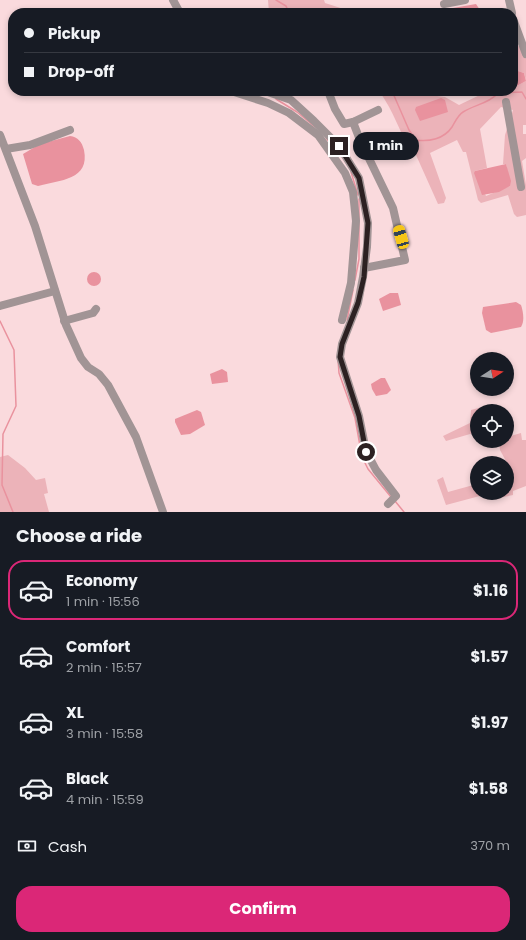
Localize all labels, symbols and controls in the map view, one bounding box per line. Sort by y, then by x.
text: Pickup [48,23,100,44]
text: Drop-off [48,61,114,82]
callout: 1 min [353,132,419,160]
text: 1 min [369,136,403,155]
route end [330,137,348,155]
car [392,224,410,250]
north arrow [470,352,514,396]
map controls [470,352,514,500]
button: locate [470,404,514,448]
route start [357,443,375,461]
button: layers [470,456,514,500]
text: Choose a ride [16,523,142,548]
text: Economy [66,570,138,591]
icon: car [18,572,54,608]
text: $1.16 [473,580,508,601]
text: 1 min · 15:56 [66,592,140,611]
text: Comfort [66,636,130,657]
icon: car [18,638,54,674]
text: $1.57 [470,646,508,667]
text: 2 min · 15:57 [66,658,142,677]
text: XL [66,702,84,723]
icon: car [18,704,54,740]
text: $1.97 [471,712,508,733]
text: 3 min · 15:58 [66,724,143,743]
text: Black [66,768,109,789]
icon: car [18,770,54,806]
text: $1.58 [469,778,508,799]
text: 4 min · 15:59 [66,790,144,809]
icon: cash [16,835,38,857]
text: Cash [48,836,87,857]
text: 370 m [470,836,510,855]
button: Confirm [16,886,510,932]

